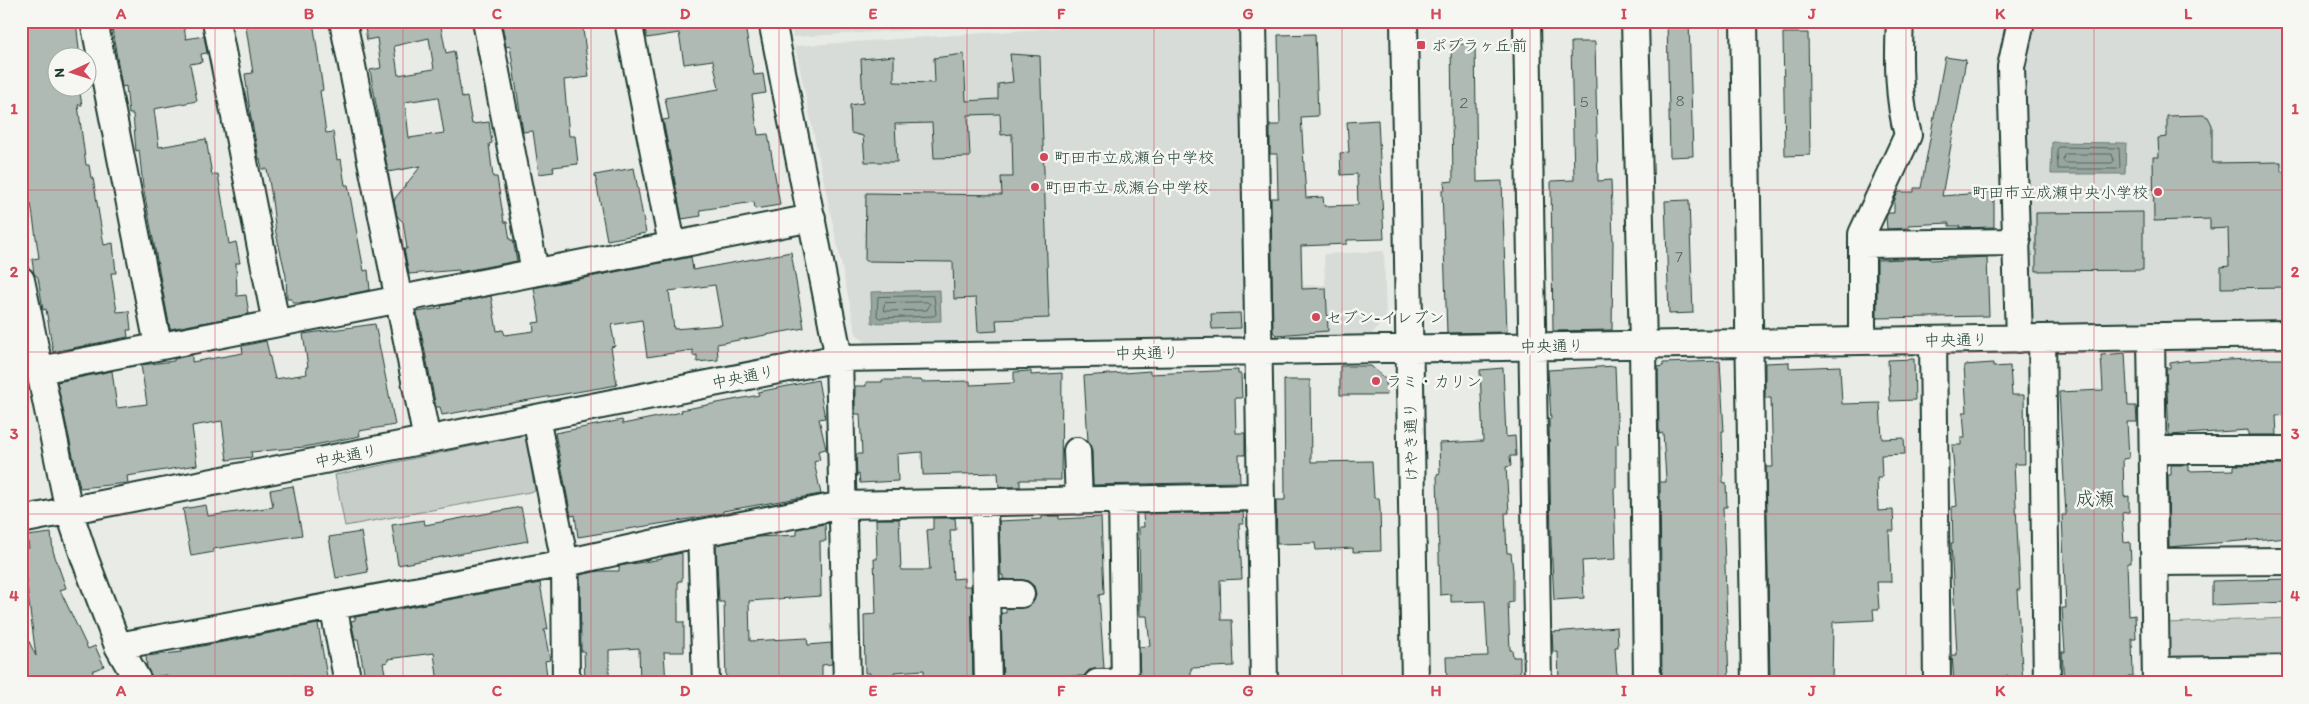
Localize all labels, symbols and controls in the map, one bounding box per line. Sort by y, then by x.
text: A [115,4,127,23]
text: B [304,4,315,23]
text: C [492,4,503,23]
text: D [680,4,691,23]
text: E [869,4,878,23]
text: F [1057,4,1066,23]
text: G [1242,4,1254,23]
text: H [1430,4,1442,23]
text: I [1621,4,1627,23]
text: J [1807,4,1816,23]
text: K [1995,4,2006,23]
text: L [2184,4,2193,23]
place label: ポプラヶ丘前 [1431,36,1527,55]
marker: ポプラヶ丘前 [1415,39,1427,51]
north arrow [48,48,98,98]
text: N [51,68,68,78]
house number: ８ [1673,93,1687,110]
house number: ５ [1577,94,1591,111]
house number: ２ [1457,95,1471,112]
text: 1 [10,99,18,118]
text: 1 [2291,99,2299,118]
place label: 町田市立成瀬台中学校 [1054,148,1214,167]
marker: 町田市立成瀬台中学校 [1038,151,1050,163]
place label: 町田市立 成瀬台中学校 [1045,178,1209,197]
marker: 町田市立 成瀬台中学校 [1029,181,1041,193]
place label: 町田市立成瀬中央小学校 [1972,183,2148,202]
marker: 町田市立成瀬中央小学校 [2152,186,2164,198]
house number: ７ [1672,249,1686,266]
text: 2 [10,262,19,281]
text: 2 [2291,262,2300,281]
place label: セブン-イレブン [1326,308,1444,327]
marker: セブン-イレブン [1310,311,1322,323]
street label: 中央通り [1924,330,1988,350]
street label: 中央通り [1520,336,1584,356]
street label: 中央通り [1115,343,1179,363]
street label: 中央通り [710,362,776,392]
place label: ラミ・カリン [1386,372,1482,391]
marker: ラミ・カリン [1370,375,1382,387]
street label: けやき通り [1401,402,1421,482]
text: 3 [10,424,19,443]
text: 3 [2291,424,2300,443]
street label: 中央通り [313,441,379,471]
district label: 成瀬 [2076,487,2114,510]
text: 4 [9,586,19,605]
text: 4 [2290,586,2300,605]
text: A [115,681,127,700]
text: B [304,681,315,700]
text: C [492,681,503,700]
text: D [680,681,691,700]
text: E [869,681,878,700]
text: F [1057,681,1066,700]
text: G [1242,681,1254,700]
text: H [1430,681,1442,700]
text: I [1621,681,1627,700]
text: J [1807,681,1816,700]
text: K [1995,681,2006,700]
text: L [2184,681,2193,700]

